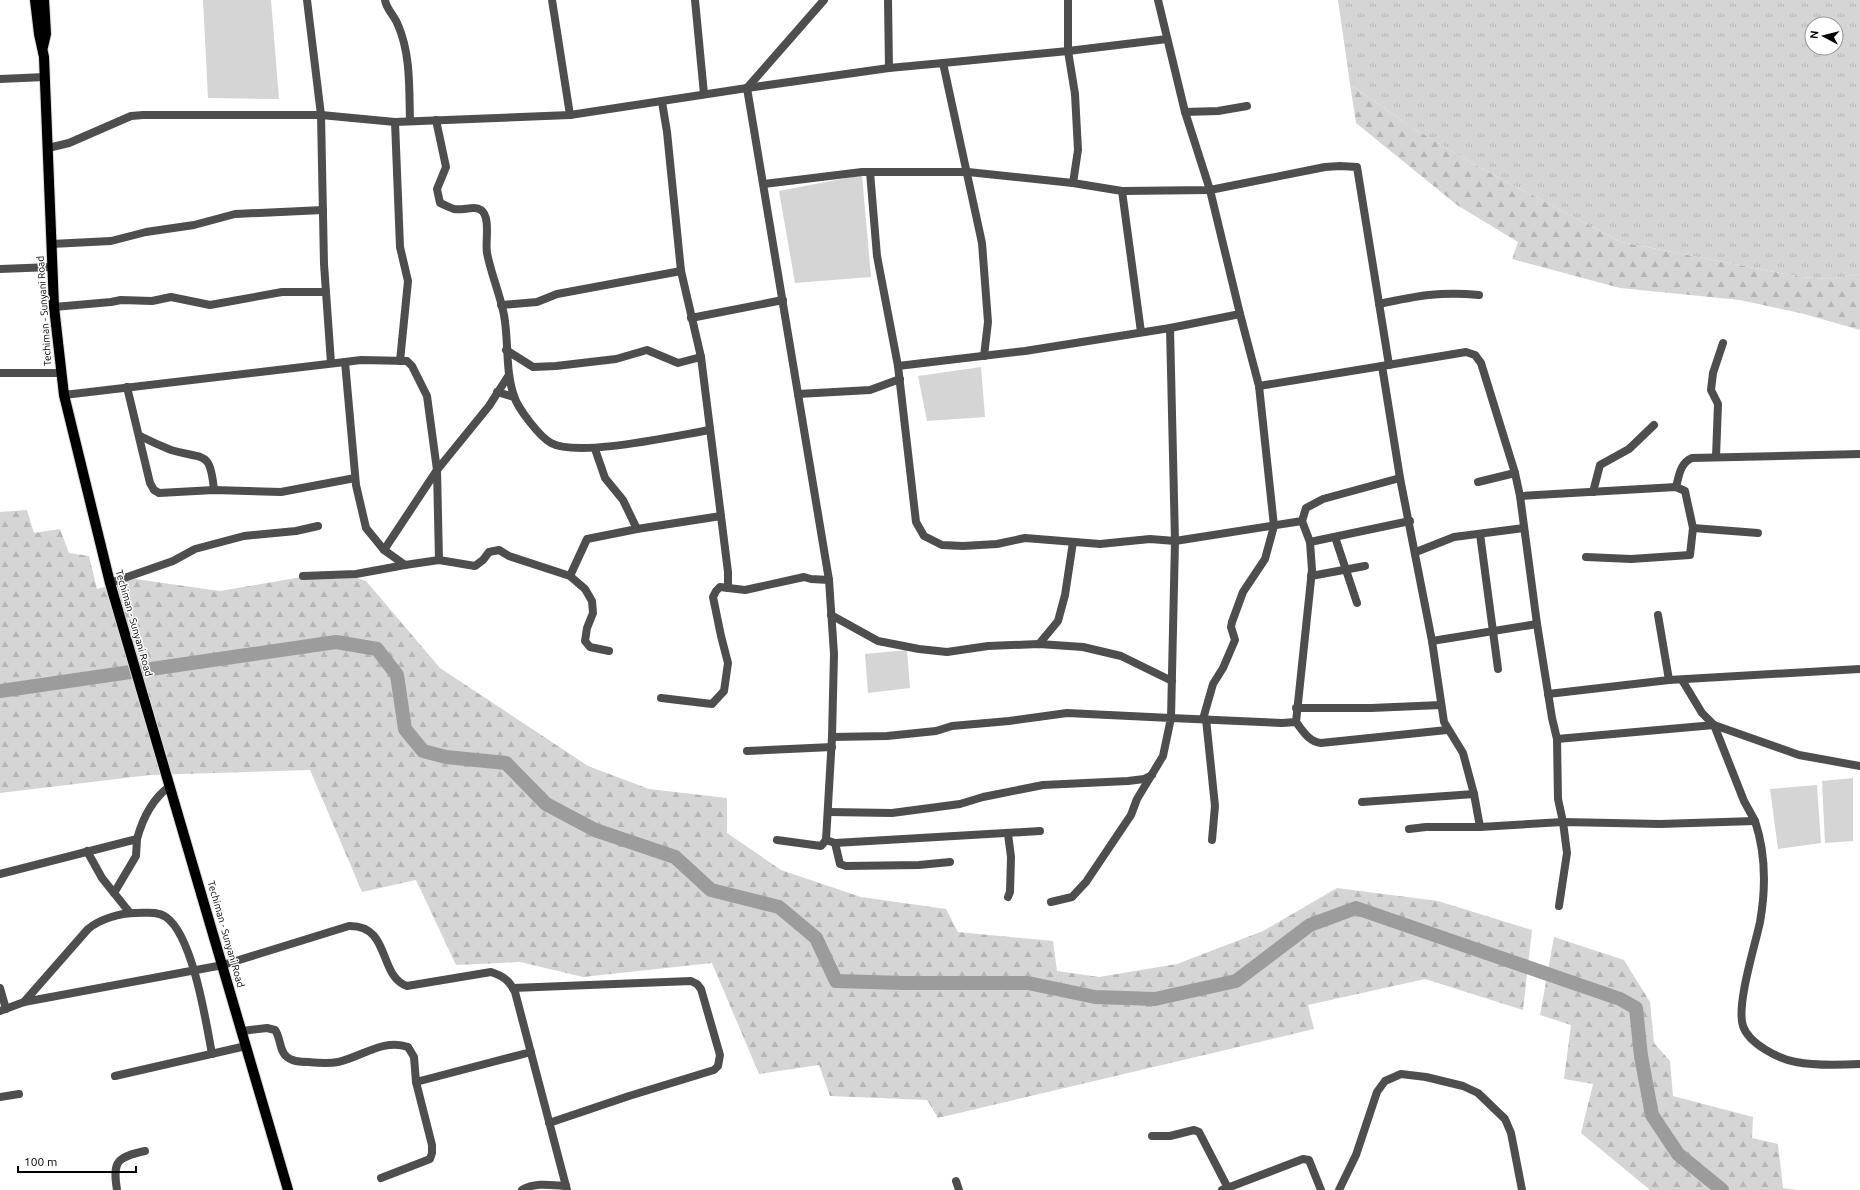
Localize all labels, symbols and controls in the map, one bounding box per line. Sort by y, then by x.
north arrow [1804,16,1844,56]
text: N [1808,30,1821,40]
street label: Techiman - Sunyani Road [35,255,53,366]
street label: Techiman - Sunyani Road [114,568,155,678]
street label: Techiman - Sunyani Road [206,879,247,989]
scale bar [18,1148,136,1174]
text: 100 m [24,1155,57,1168]

